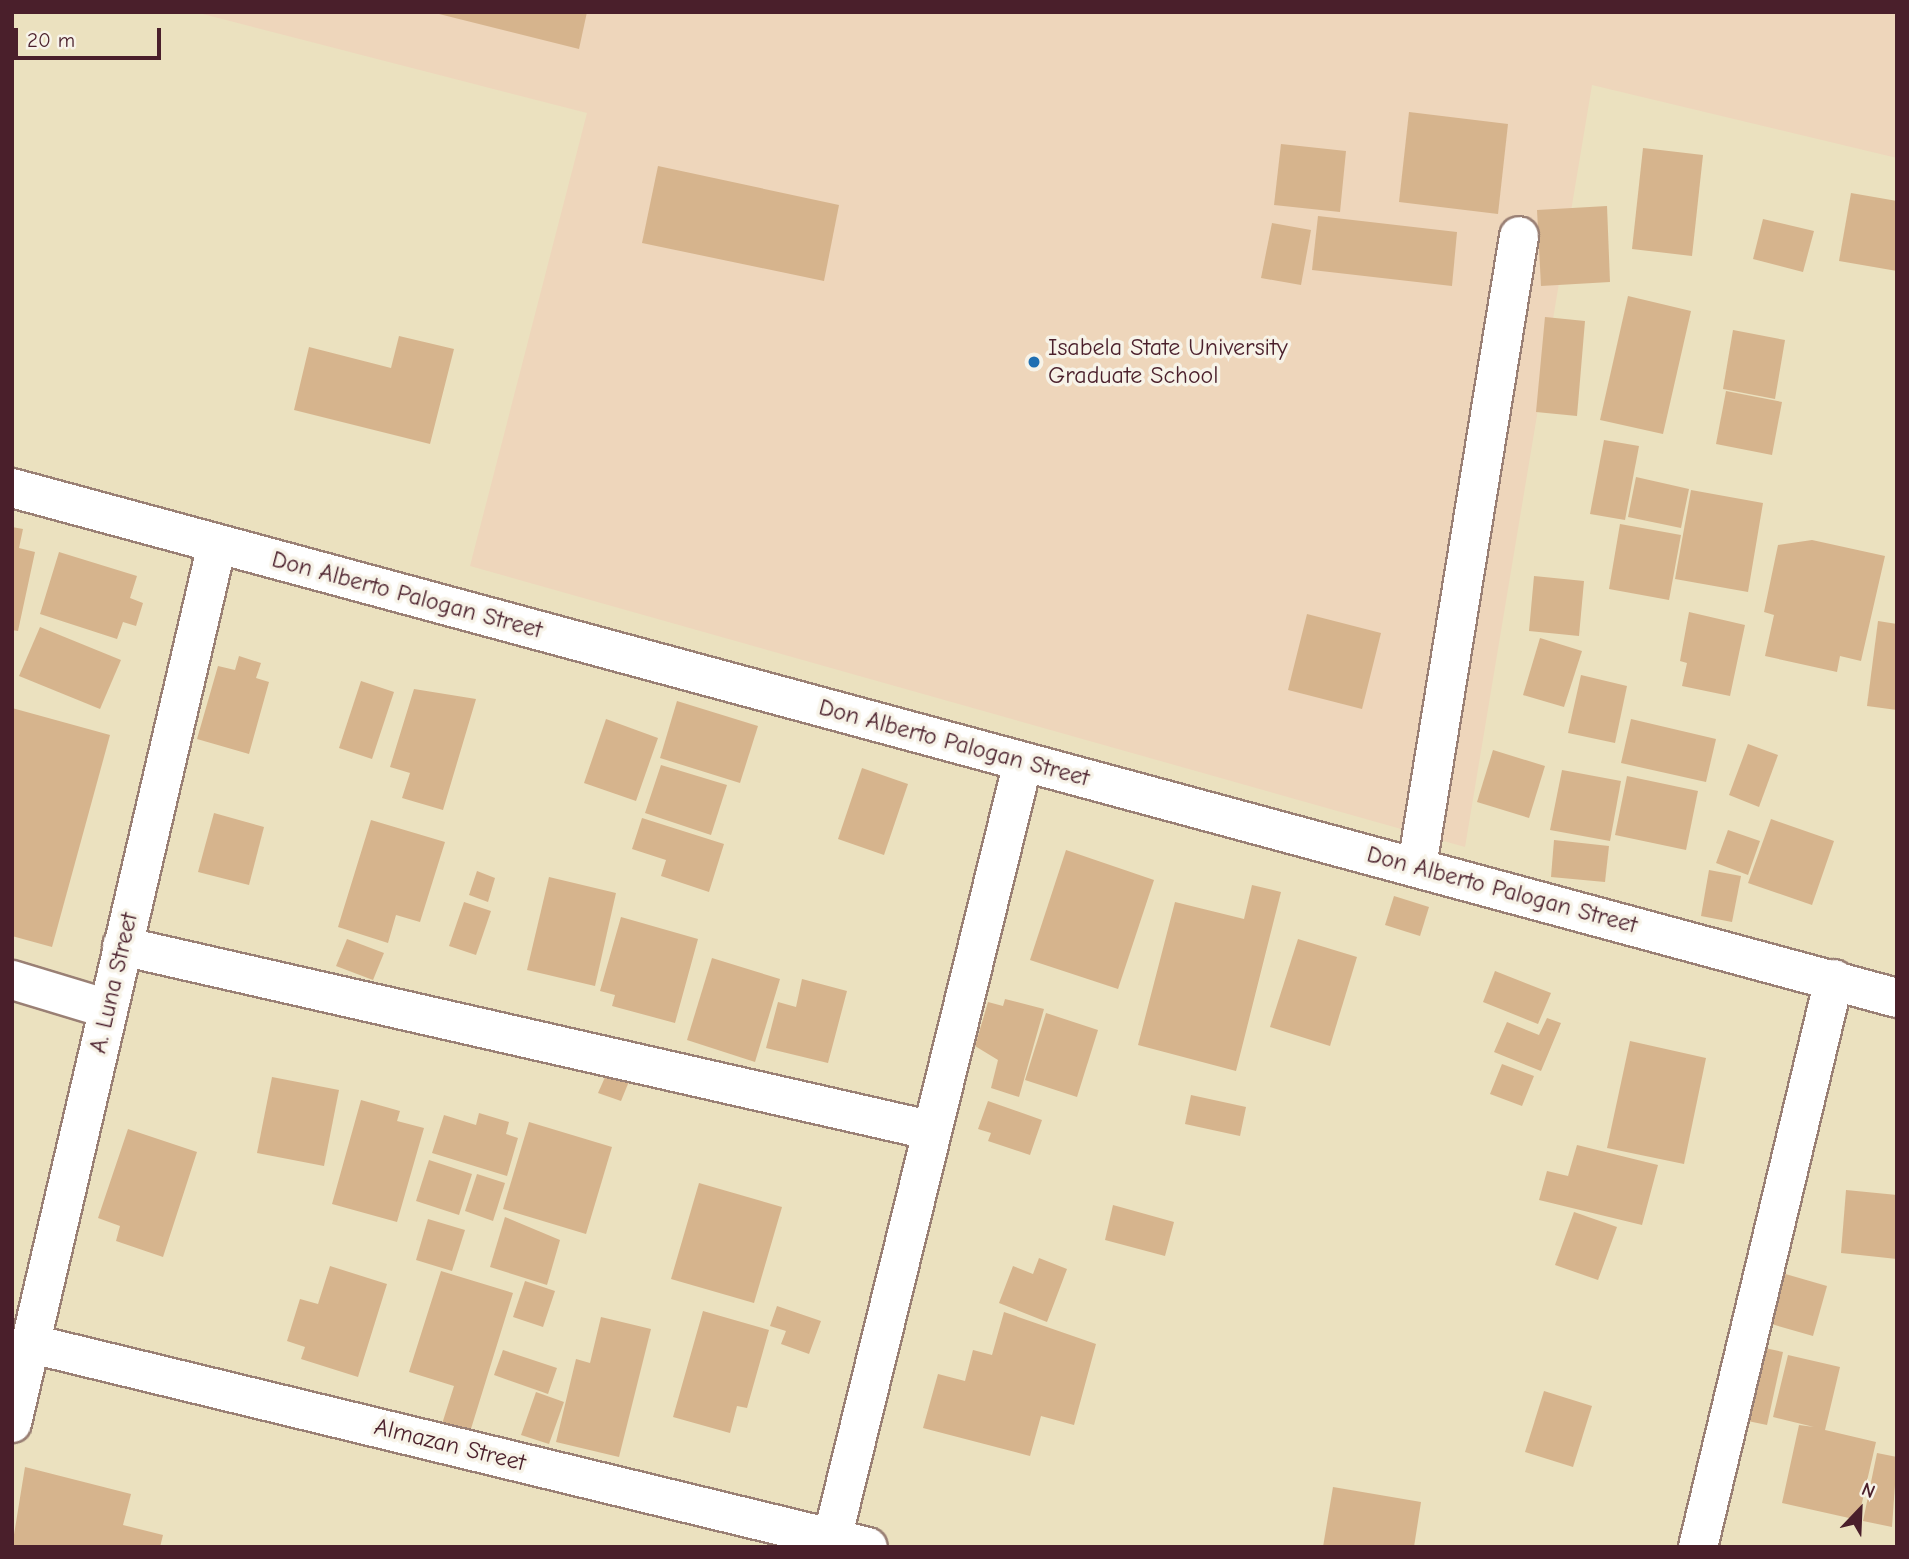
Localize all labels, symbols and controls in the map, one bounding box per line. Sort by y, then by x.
scale bar [18,14,164,58]
text: 20 m [27,28,75,52]
place label: Isabela State University Graduate School [1048,334,1288,390]
marker: Isabela State University Graduate School [1026,354,1042,370]
street label: Don Alberto Palogan Street [269,545,545,645]
street label: Don Alberto Palogan Street [816,693,1092,793]
street label: Don Alberto Palogan Street [1364,840,1640,940]
street label: A. Luna Street [84,910,144,1056]
street label: Almazan Street [371,1412,529,1478]
north arrow [1825,1475,1895,1545]
text: N [1858,1478,1878,1503]

